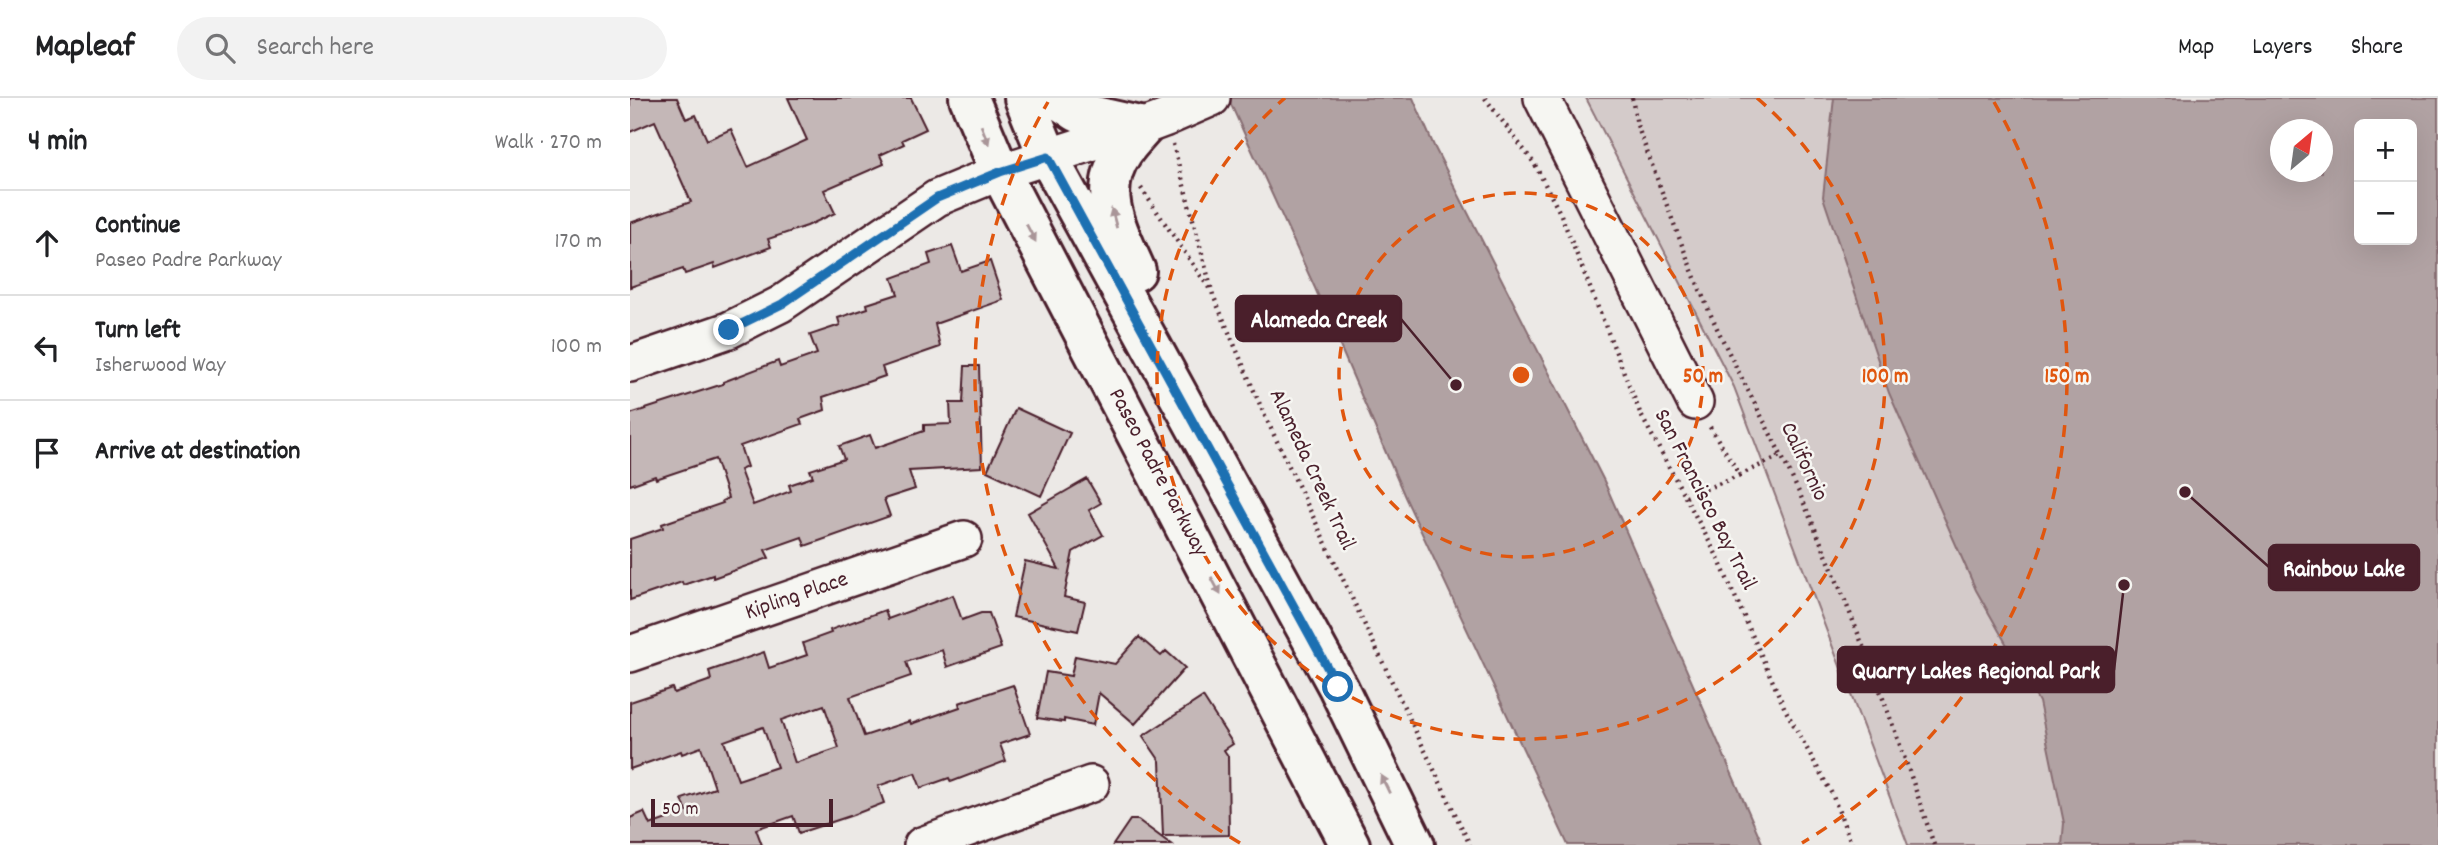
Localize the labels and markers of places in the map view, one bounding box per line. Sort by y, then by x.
callout: Alameda Creek [1236,296,1401,341]
centre of rings [1509,363,1533,387]
callout: Rainbow Lake [2269,545,2419,590]
callout: Quarry Lakes Regional Park [1838,647,2114,692]

